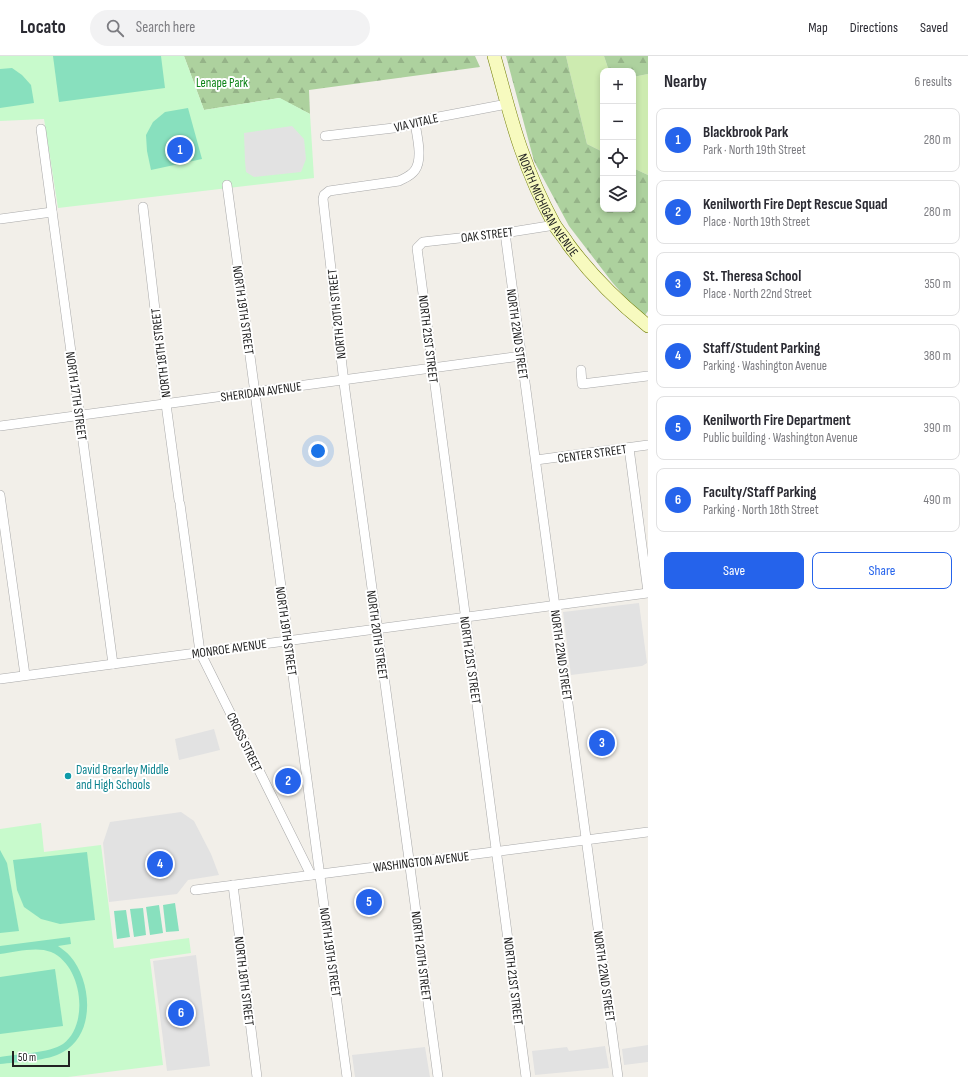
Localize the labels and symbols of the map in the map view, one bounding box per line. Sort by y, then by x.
park label: Lenape Park [196,75,248,91]
street label: VIA VITALE [392,110,440,136]
pin: 1 [167,135,193,165]
street label: NORTH MICHIGAN AVENUE [514,151,581,260]
street label: OAK STREET [460,224,514,246]
street label: NORTH 19TH STREET [229,265,257,356]
street label: NORTH 20TH STREET [324,268,350,360]
street label: NORTH 22ND STREET [503,288,531,381]
street label: NORTH 21ST STREET [415,294,441,384]
street label: NORTH 18TH STREET [148,307,174,398]
street label: NORTH 17TH STREET [62,351,90,442]
street label: SHERIDAN AVENUE [220,378,303,406]
your location [308,441,328,461]
street label: CENTER STREET [556,441,628,467]
street label: NORTH 19TH STREET [272,586,300,677]
street label: NORTH 20TH STREET [363,589,391,681]
street label: NORTH 22ND STREET [547,609,575,702]
street label: NORTH 21ST STREET [456,615,484,705]
street label: MONROE AVENUE [191,636,268,662]
street label: CROSS STREET [223,710,265,775]
pin: 3 [589,728,615,758]
place label: David Brearley Middle and High Schools [76,762,169,793]
pin: 2 [275,766,301,796]
marker: David Brearley Middle and High Schools [63,771,73,781]
street label: WASHINGTON AVENUE [372,848,470,876]
pin: 4 [147,849,173,879]
pin: 5 [356,887,382,917]
street label: NORTH 19TH STREET [316,907,344,998]
street label: NORTH 20TH STREET [408,910,434,1002]
street label: NORTH 22ND STREET [590,930,618,1023]
street label: NORTH 18TH STREET [231,936,257,1027]
street label: NORTH 21ST STREET [500,936,526,1026]
pin: 6 [168,998,194,1028]
scale bar [12,1049,70,1068]

